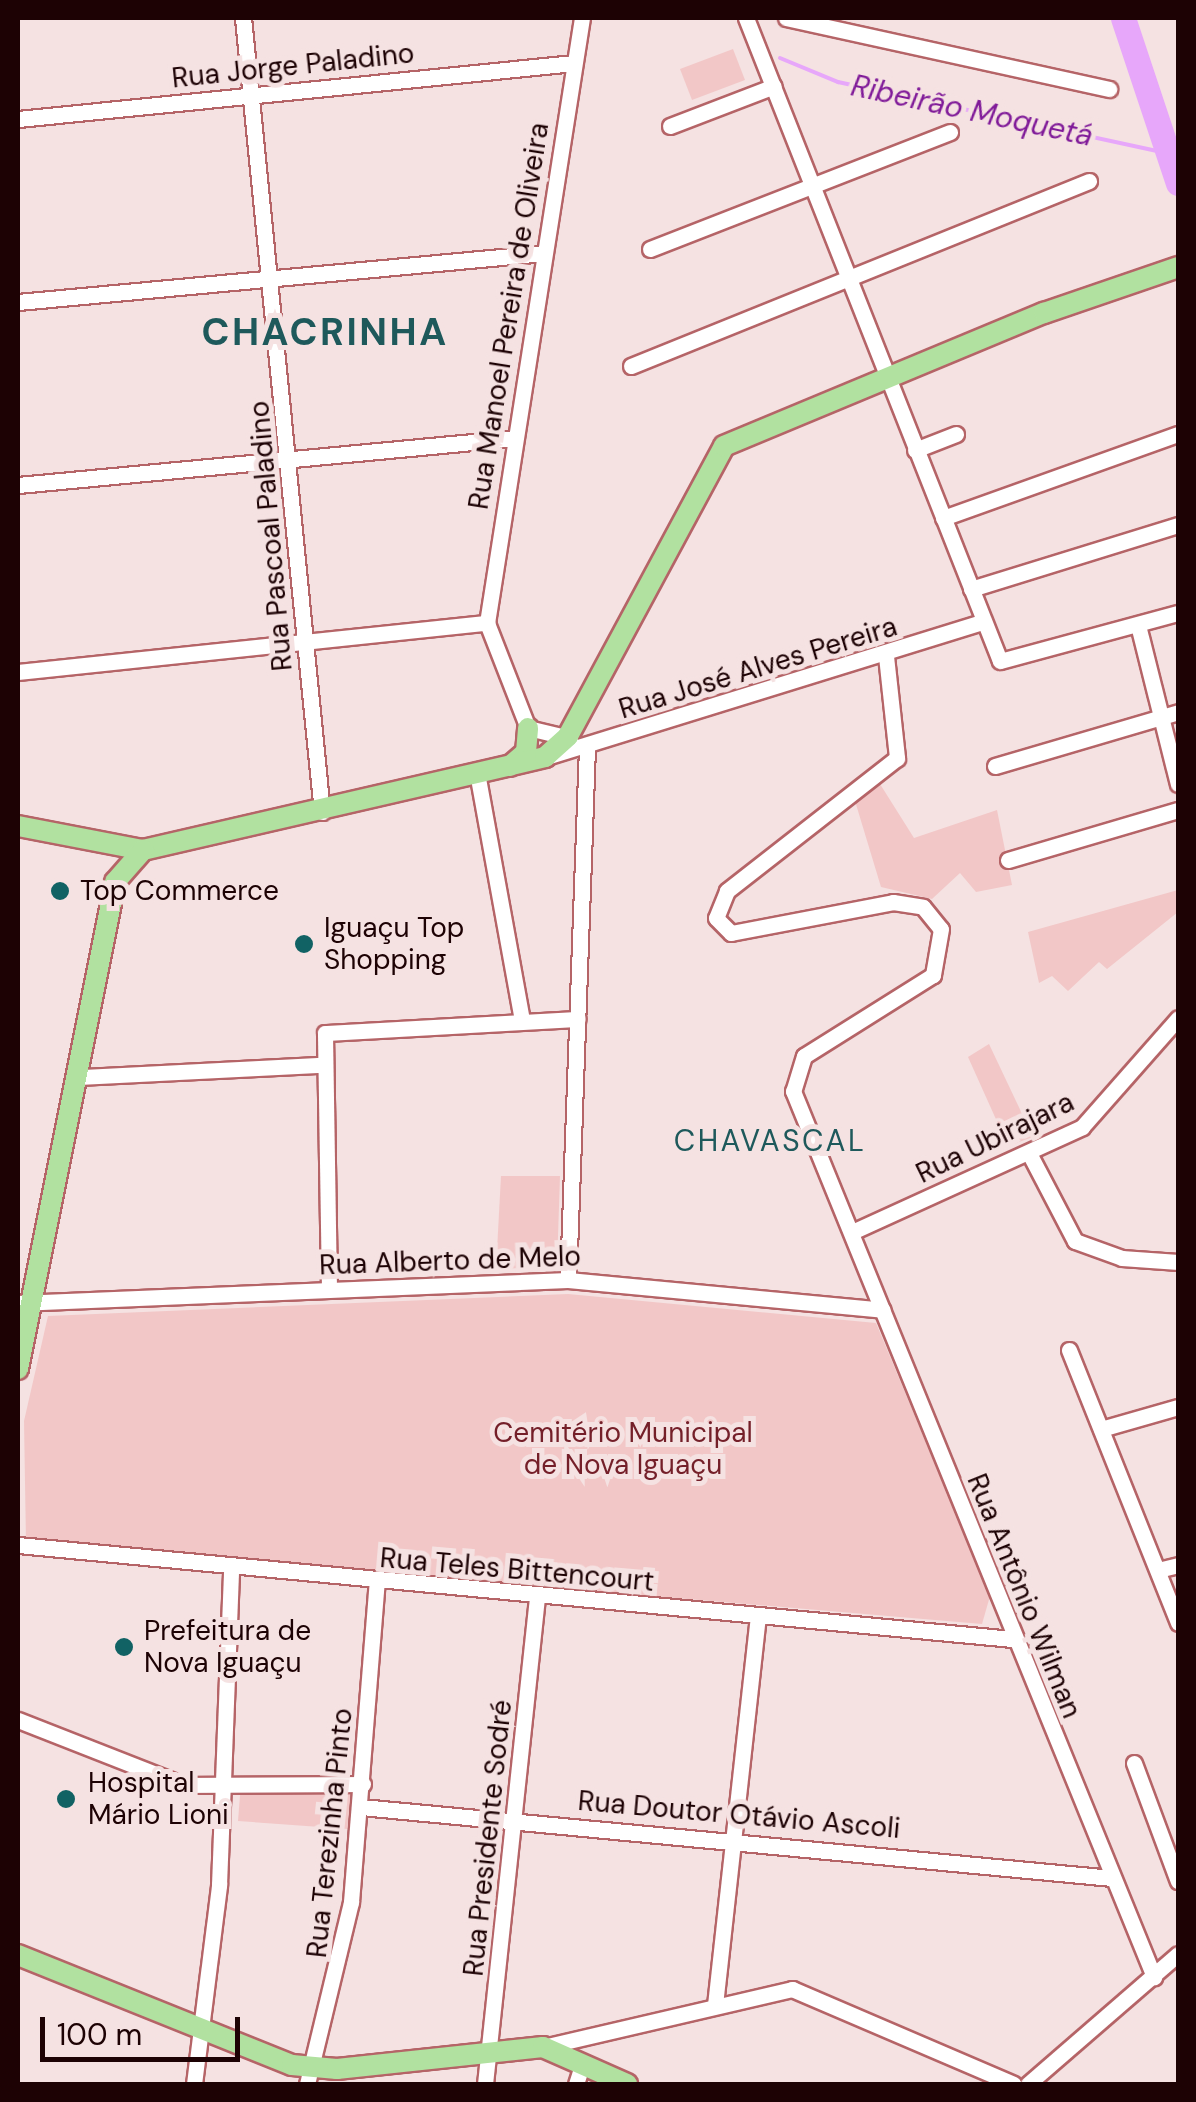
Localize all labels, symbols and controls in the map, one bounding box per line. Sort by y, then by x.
street label: Rua Jorge Paladino [170,37,416,95]
water label: Ribeirão Moquetá [848,68,1096,154]
street label: Rua Manoel Pereira de Oliveira [462,120,556,512]
district label: CHACRINHA [201,310,449,356]
street label: Rua Pascoal Paladino [242,400,300,672]
street label: Rua José Alves Pereira [615,610,901,726]
place label: Top Commerce [80,874,279,908]
marker: Top Commerce [49,880,71,902]
place label: Iguaçu Top Shopping [324,911,464,977]
marker: Iguaçu Top Shopping [293,933,315,955]
street label: Rua Ubirajara [911,1085,1079,1191]
district label: CHAVASCAL [674,1123,866,1159]
street label: Rua Alberto de Melo [319,1240,581,1282]
park label: Cemitério Municipal de Nova Iguaçu [493,1416,753,1482]
street label: Rua Antônio Wilman [960,1469,1088,1723]
street label: Rua Teles Bittencourt [378,1541,656,1599]
place label: Prefeitura de Nova Iguaçu [144,1614,311,1680]
marker: Prefeitura de Nova Iguaçu [113,1636,135,1658]
street label: Rua Presidente Sodré [457,1698,519,1978]
street label: Rua Terezinha Pinto [300,1707,360,1959]
place label: Hospital Mário Lioni [88,1766,229,1832]
street label: Rua Doutor Otávio Ascoli [576,1784,902,1846]
marker: Hospital Mário Lioni [53,1786,79,1812]
scale bar [45,1997,245,2059]
text: 100 m [57,2015,142,2054]

